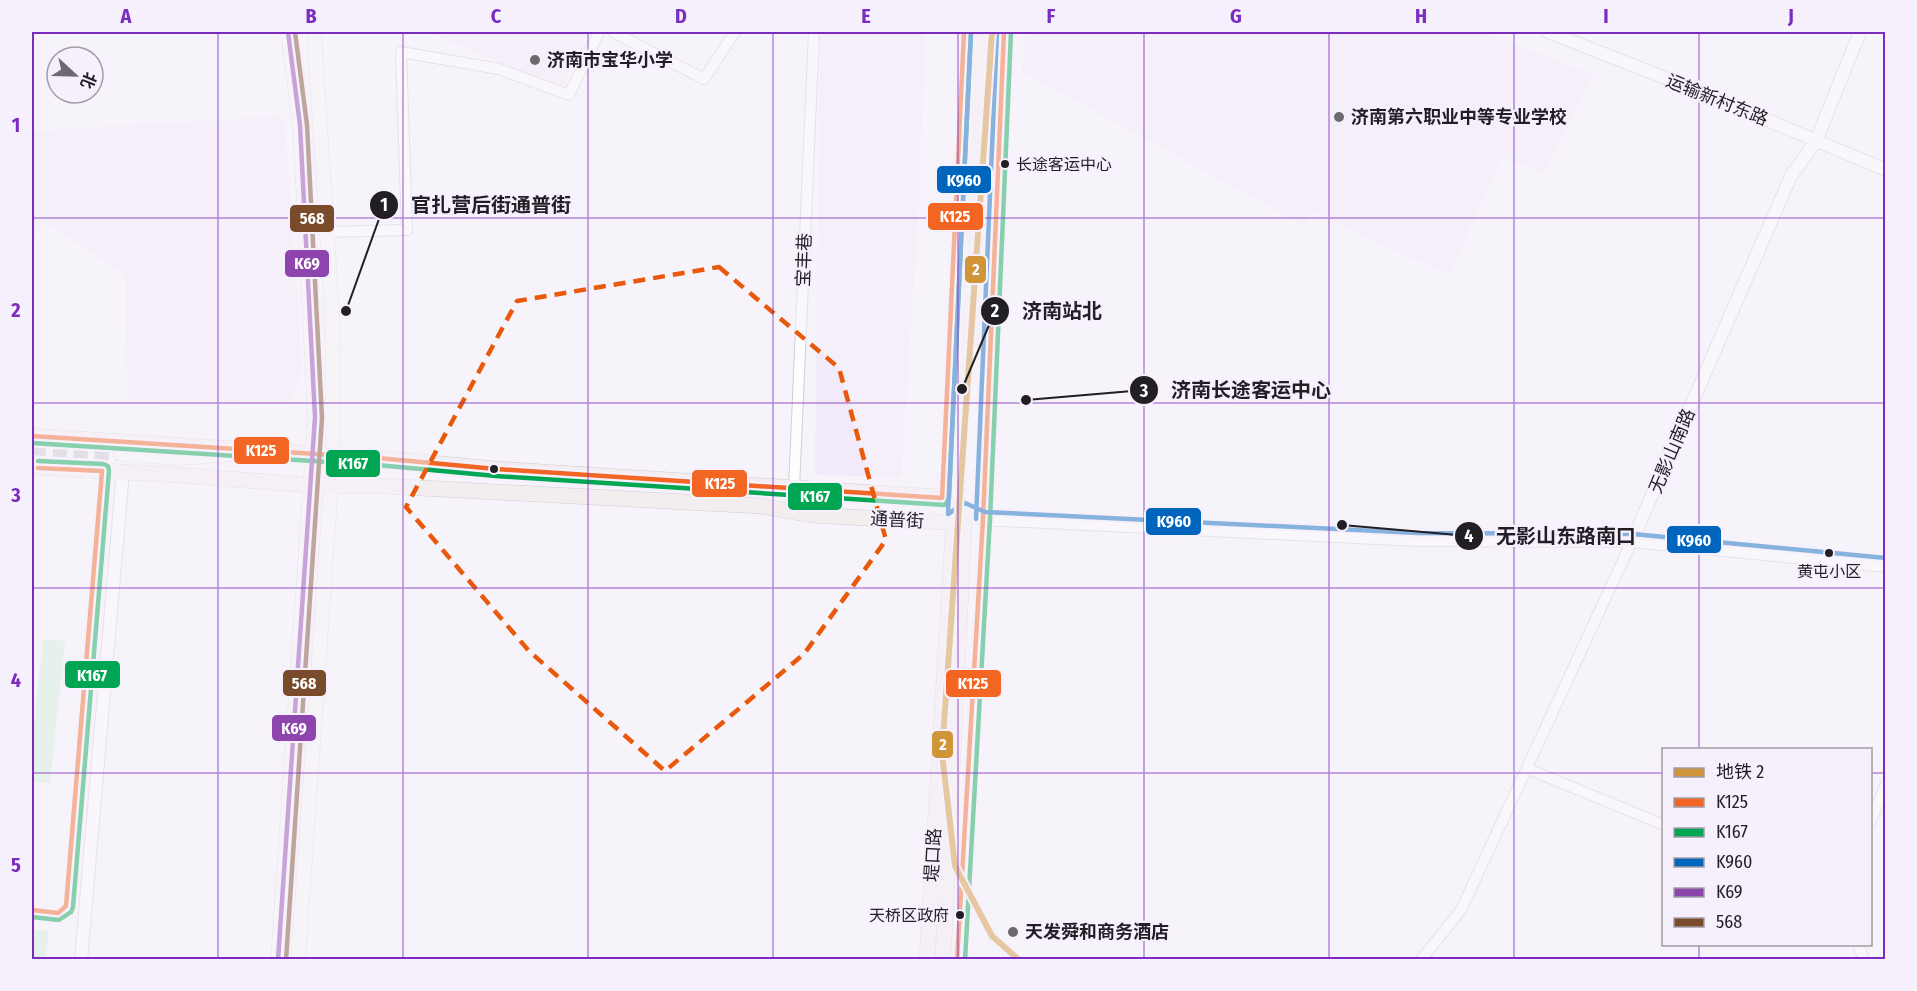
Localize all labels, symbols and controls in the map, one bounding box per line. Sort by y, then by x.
text: A [120,4,133,28]
text: B [305,4,317,28]
text: C [491,4,502,28]
text: D [675,4,687,28]
text: E [861,4,871,28]
text: F [1047,4,1056,28]
text: G [1230,4,1242,28]
text: H [1415,4,1427,28]
text: I [1603,4,1609,28]
text: J [1787,4,1794,28]
north arrow [45,45,105,105]
place label: 济南市宝华小学 [547,49,673,71]
marker: 济南市宝华小学 [528,53,542,67]
text: 北 [77,69,100,91]
street label: 运输新村东路 [1663,70,1771,130]
place label: 济南第六职业中等专业学校 [1351,106,1567,128]
marker: 济南第六职业中等专业学校 [1332,110,1346,124]
text: 1 [12,113,20,137]
place label: 长途客运中心 [1016,155,1112,174]
marker: 长途客运中心 [999,158,1011,170]
line badge: K960 [936,165,992,194]
text: K960 [947,171,982,190]
callout: 官扎营后街通普街 [369,186,583,224]
text: 官扎营后街通普街 [411,193,571,217]
text: 1 [380,194,388,216]
line badge: K125 [927,202,984,231]
line badge: 568 [289,204,335,233]
text: K125 [940,207,970,226]
text: 568 [300,209,325,228]
street label: 宝丰巷 [792,233,816,287]
line badge: K69 [284,249,330,278]
text: K69 [294,254,320,273]
line badge: 2 [964,255,987,284]
text: 2 [971,260,980,279]
callout: 济南站北 [980,292,1114,330]
text: 2 [10,298,21,322]
text: 济南站北 [1022,299,1102,323]
text: 2 [990,300,999,322]
callout: 济南长途客运中心 [1129,371,1343,409]
text: 济南长途客运中心 [1171,378,1331,402]
text: 3 [1139,380,1149,402]
street label: 无影山南路 [1644,405,1700,497]
line badge: K125 [233,436,290,465]
text: K125 [246,441,276,460]
line badge: K167 [325,449,381,478]
text: K167 [338,454,368,473]
unlabelled marker [488,463,500,475]
line badge: K125 [691,469,748,498]
text: K125 [705,474,735,493]
line badge: K167 [787,482,843,511]
text: 3 [10,483,21,507]
text: K167 [800,487,830,506]
line badge: K960 [1145,507,1202,536]
street label: 通普街 [869,508,925,532]
text: K960 [1157,512,1192,531]
callout: 无影山东路南口 [1454,517,1648,555]
text: 无影山东路南口 [1496,524,1636,548]
text: 4 [1464,525,1474,547]
line badge: K960 [1666,525,1722,554]
text: K960 [1677,531,1712,550]
marker: 黄屯小区 [1823,547,1835,559]
place label: 黄屯小区 [1797,562,1861,581]
line badge: K167 [64,660,121,689]
text: K167 [77,666,107,685]
text: 4 [11,668,21,692]
line badge: 568 [282,669,327,697]
line badge: K125 [945,669,1002,698]
text: 568 [292,674,317,693]
text: K125 [958,674,988,693]
line badge: K69 [271,714,317,742]
text: K69 [281,719,307,738]
line badge: 2 [931,730,954,759]
text: 2 [938,735,947,754]
legend [1662,748,1872,946]
text: 地铁 2 [1716,761,1764,783]
text: K125 [1716,791,1748,813]
text: K167 [1716,821,1748,843]
street label: 堤口路 [921,827,945,883]
text: K960 [1716,851,1752,873]
text: 5 [11,853,21,877]
text: K69 [1716,881,1743,903]
place label: 天桥区政府 [869,906,949,925]
marker: 天桥区政府 [954,909,966,921]
text: 568 [1716,911,1742,933]
place label: 天发舜和商务酒店 [1025,921,1169,943]
marker: 天发舜和商务酒店 [1006,925,1020,939]

